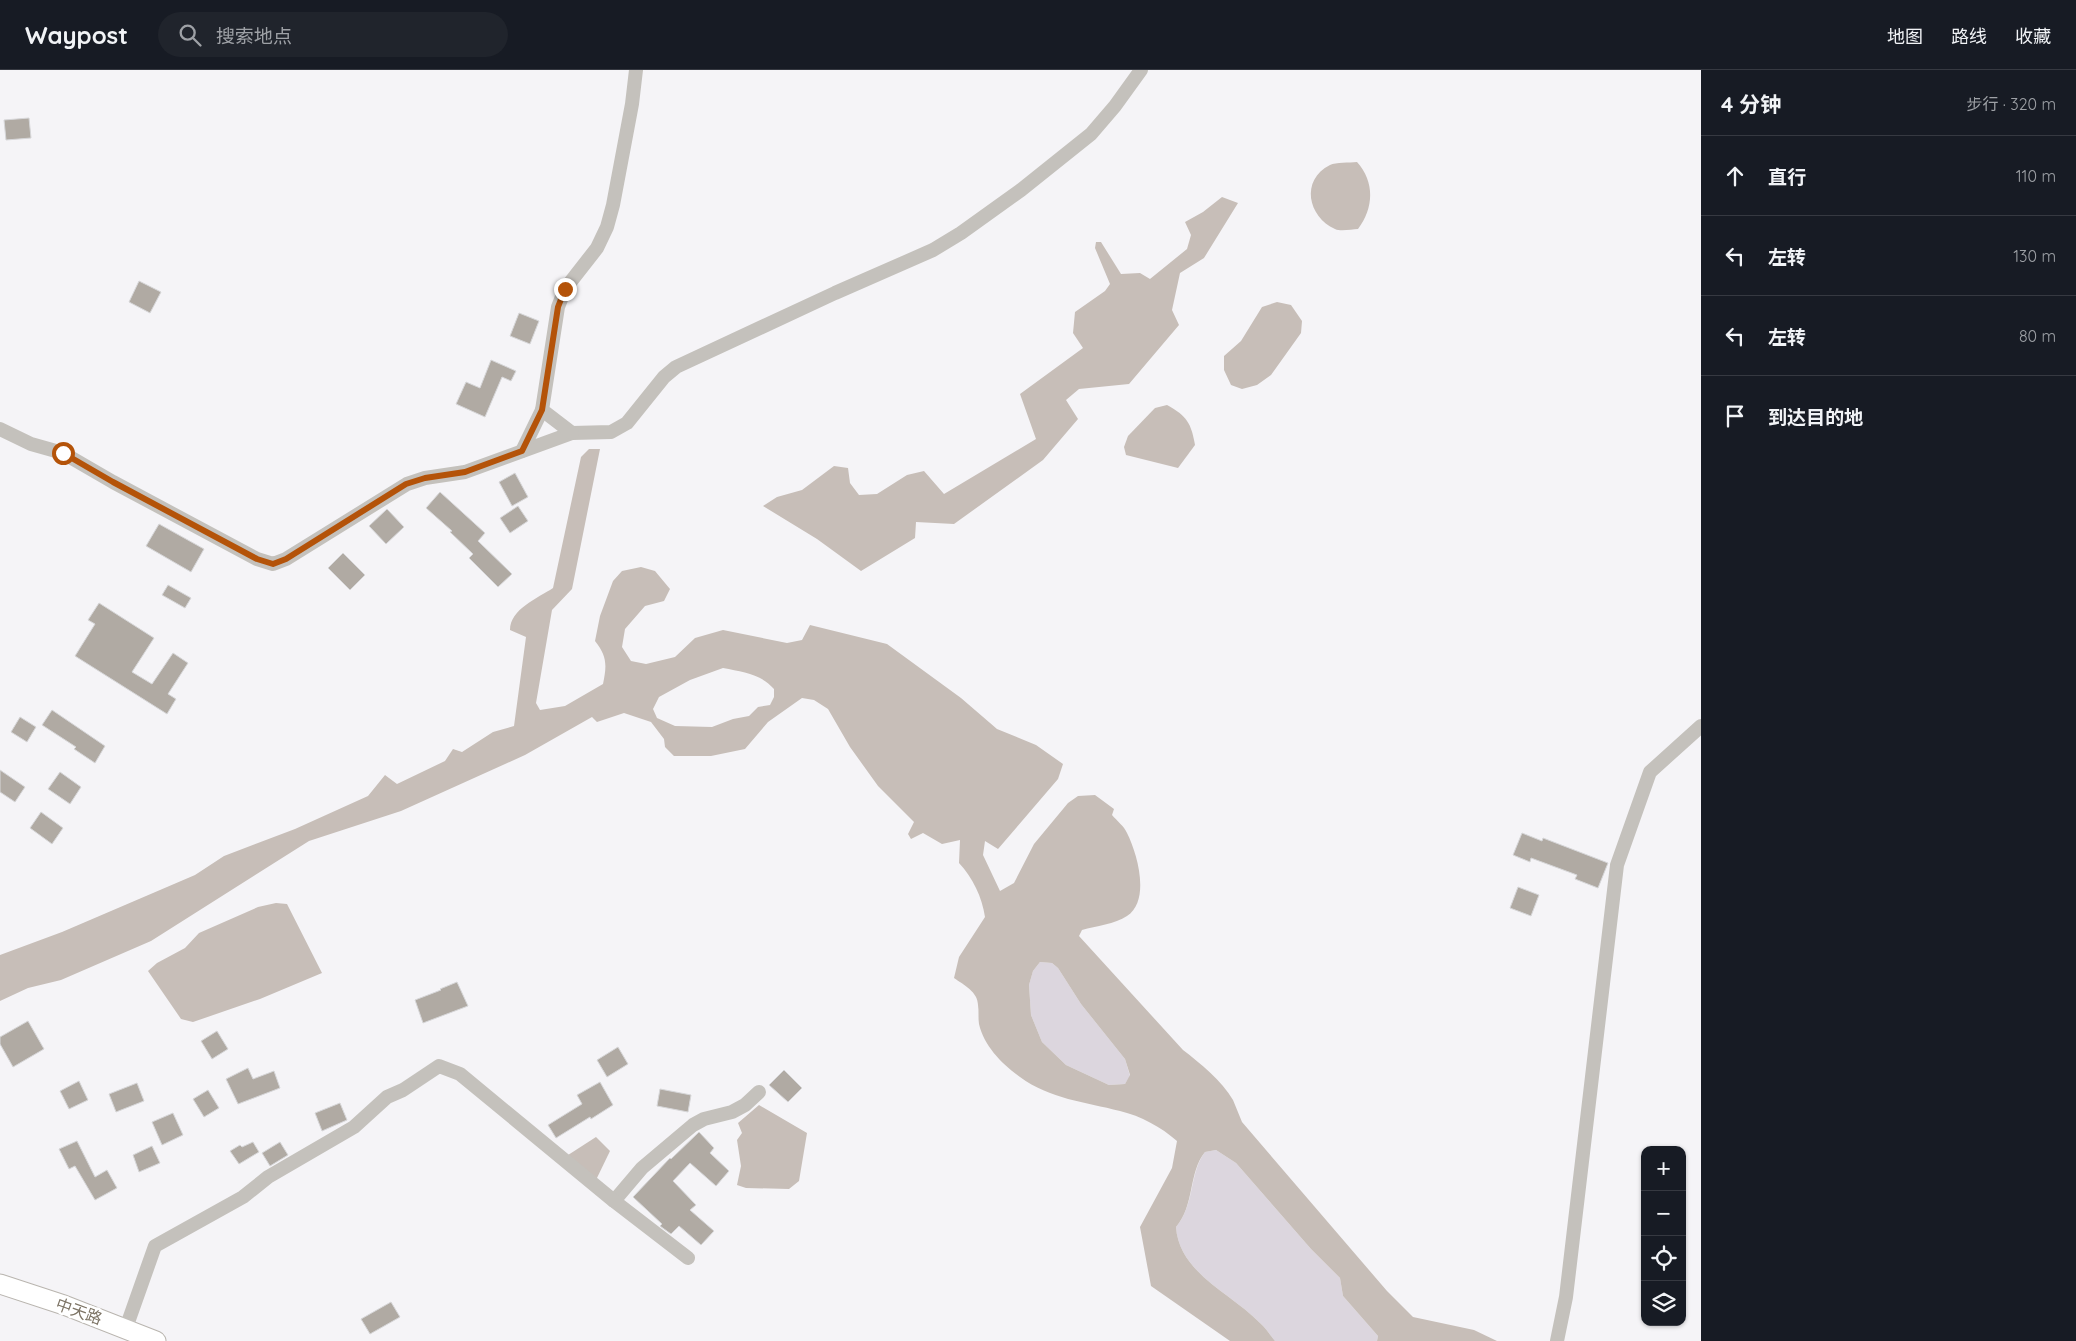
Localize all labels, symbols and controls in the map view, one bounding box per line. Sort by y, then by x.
search box [158,12,508,57]
text: Waypost [25,20,128,50]
icon: search [176,21,204,49]
text: 搜索地点 [216,24,292,48]
text: 地图 [1887,25,1923,48]
text: 路线 [1951,25,1987,48]
text: 收藏 [2015,25,2051,48]
text: 4 分钟 [1721,91,1781,117]
text: 步行 · 320 m [1966,94,2056,114]
icon: ahead [1721,162,1749,190]
text: 直行 [1768,165,1806,189]
text: 110 m [2016,166,2056,186]
icon: left [1721,242,1749,270]
text: 左转 [1768,245,1806,269]
text: 130 m [2013,246,2056,266]
route end [554,278,577,301]
icon: left [1721,322,1749,350]
text: 左转 [1768,325,1806,349]
text: 80 m [2019,326,2056,346]
icon: arrive [1721,402,1749,430]
text: 到达目的地 [1768,405,1863,429]
route start [52,442,75,465]
map controls [1641,1146,1686,1326]
button: + [1641,1146,1686,1191]
button: − [1641,1191,1686,1236]
button: locate [1641,1236,1686,1281]
button: layers [1641,1281,1686,1326]
street label: 中天路 [53,1293,105,1329]

